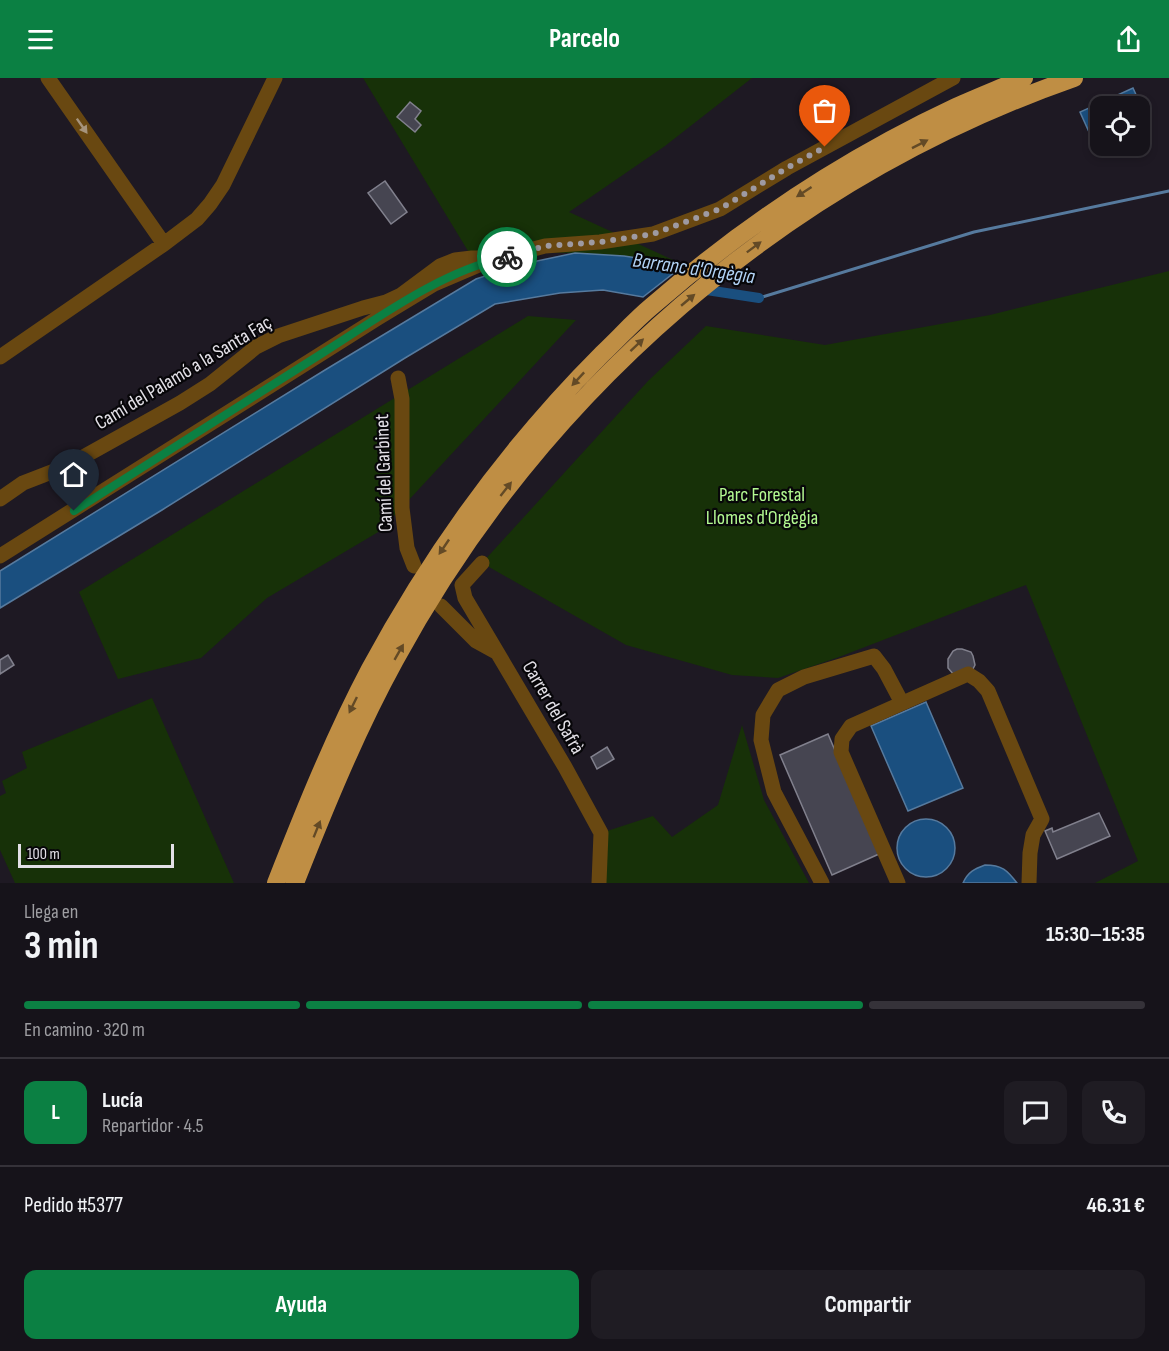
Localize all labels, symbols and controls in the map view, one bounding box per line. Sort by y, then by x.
icon: menu [24,23,57,56]
text: Parcelo [549,23,620,55]
icon: share [1112,23,1145,56]
pin [799,85,850,147]
icon: bag [808,94,841,127]
map controls [1090,96,1150,156]
button: locate [1090,96,1150,156]
one-way arrow [76,118,87,134]
one-way arrow [911,139,928,149]
one-way arrow [796,186,812,197]
courier [477,227,537,287]
icon: bike [491,241,524,274]
one-way arrow [746,241,762,253]
water label: Barranc d'Orgègia [631,248,757,290]
one-way arrow [680,294,695,307]
street label: Camí del Palamó a la Santa Faç [91,311,276,435]
one-way arrow [629,339,644,352]
one-way arrow [572,371,586,385]
street label: Camí del Garbinet [370,414,398,532]
pin [48,449,99,511]
icon: home [57,458,90,491]
one-way arrow [500,481,512,497]
park label: Parc Forestal Llomes d'Orgègia [706,483,818,530]
one-way arrow [438,539,450,555]
one-way arrow [394,644,405,660]
street label: Carrer del Safrà [517,657,589,758]
one-way arrow [348,696,358,714]
one-way arrow [312,819,322,837]
scale bar [18,841,174,868]
text: 100 m [27,845,60,864]
text: Llega en [24,900,78,924]
text: 15:30–15:35 [1046,921,1145,948]
text: 3 min [24,923,99,970]
text: En camino · 320 m [24,1018,145,1042]
button: chat [1004,1081,1067,1144]
button: phone [1082,1081,1145,1144]
text: Lucía [102,1087,143,1114]
text: L [51,1099,60,1126]
text: Repartidor · 4.5 [102,1114,204,1138]
text: Pedido #5377 [24,1192,123,1219]
text: 46.31 € [1087,1192,1145,1219]
button: Ayuda [24,1270,579,1339]
button: Compartir [591,1270,1145,1339]

